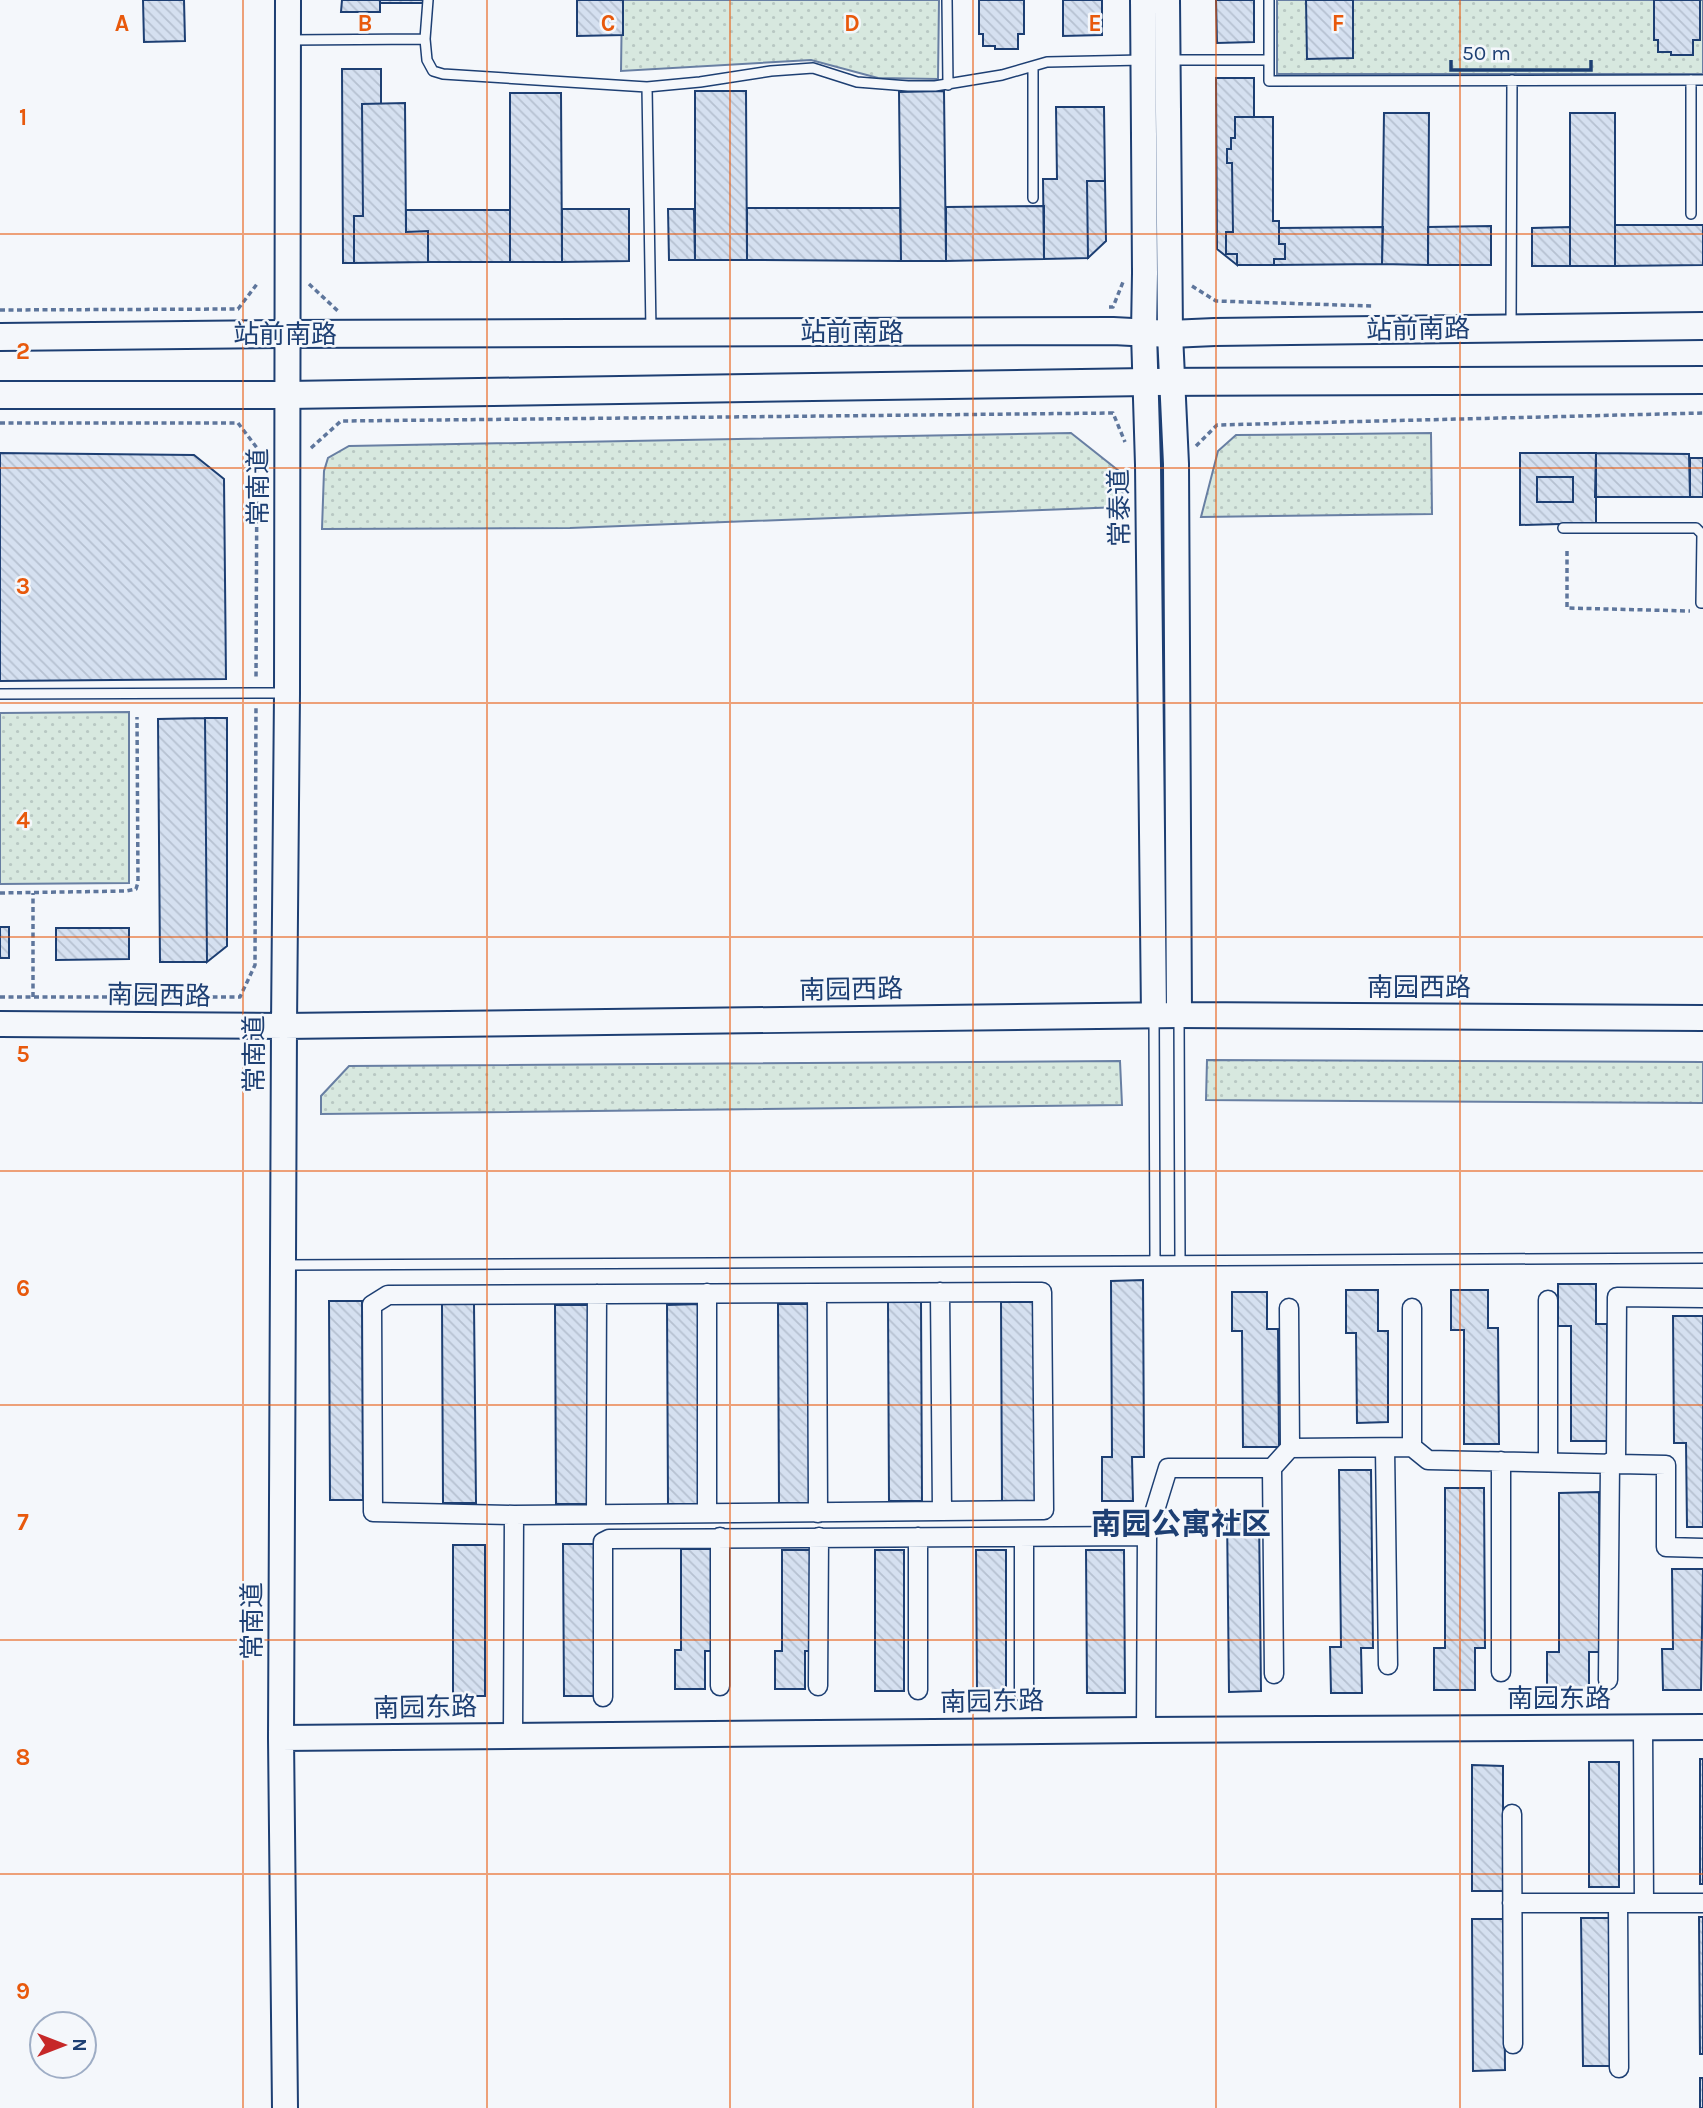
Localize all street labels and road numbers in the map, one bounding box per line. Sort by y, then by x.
street label: 站前南路 [1366,313,1470,346]
street label: 站前南路 [800,317,904,348]
street label: 站前南路 [233,319,337,350]
street label: 常南道 [243,448,274,526]
street label: 常泰道 [1103,469,1136,547]
street label: 南园西路 [1367,972,1471,1003]
street label: 南园西路 [799,973,903,1006]
street label: 南园西路 [107,979,211,1012]
street label: 常南道 [239,1015,270,1093]
street label: 常南道 [237,1582,268,1660]
street label: 南园东路 [1507,1683,1611,1714]
street label: 南园东路 [940,1685,1044,1718]
street label: 南园东路 [373,1691,477,1724]

